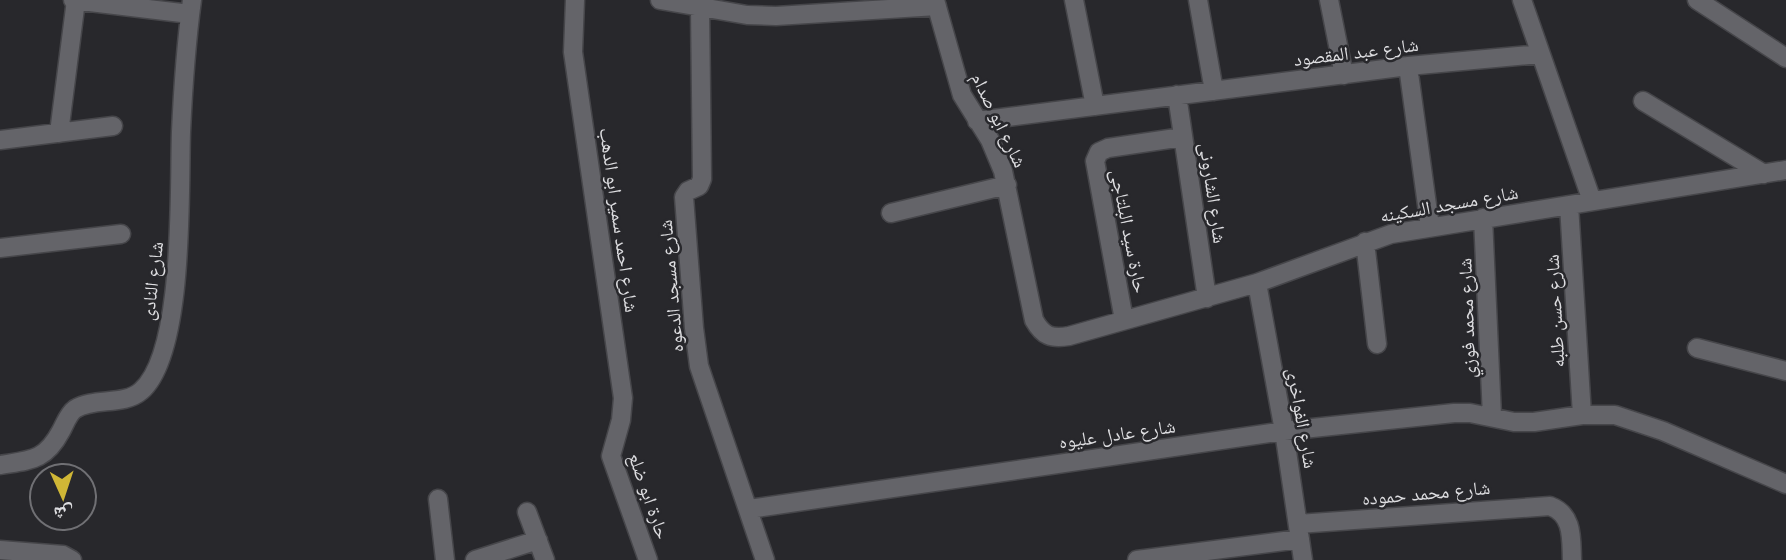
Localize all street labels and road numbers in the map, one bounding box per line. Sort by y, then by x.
street label: شارع عبد المقصود [1292,32,1420,72]
street label: شارع ابو صدام [964,68,1033,172]
street label: شارع احمد سمير ابو الدهب [594,126,644,314]
street label: شارع الشارونى [1194,141,1232,245]
street label: حارة سيد البلتاجى [1105,167,1153,295]
street label: شارع مسجد السكينه [1378,180,1520,228]
street label: شارع مسجد الدعوه [653,219,689,353]
street label: شارع النادى [135,240,169,322]
street label: شارع حسن طلبه [1540,254,1570,368]
street label: شارع محمد فوزي [1452,257,1484,379]
street label: شارع الفواخرى [1281,366,1323,470]
street label: شارع عادل عليوه [1057,413,1177,455]
street label: حارة ابو ضلع [623,450,675,542]
street label: شارع محمد حموده [1361,475,1491,511]

